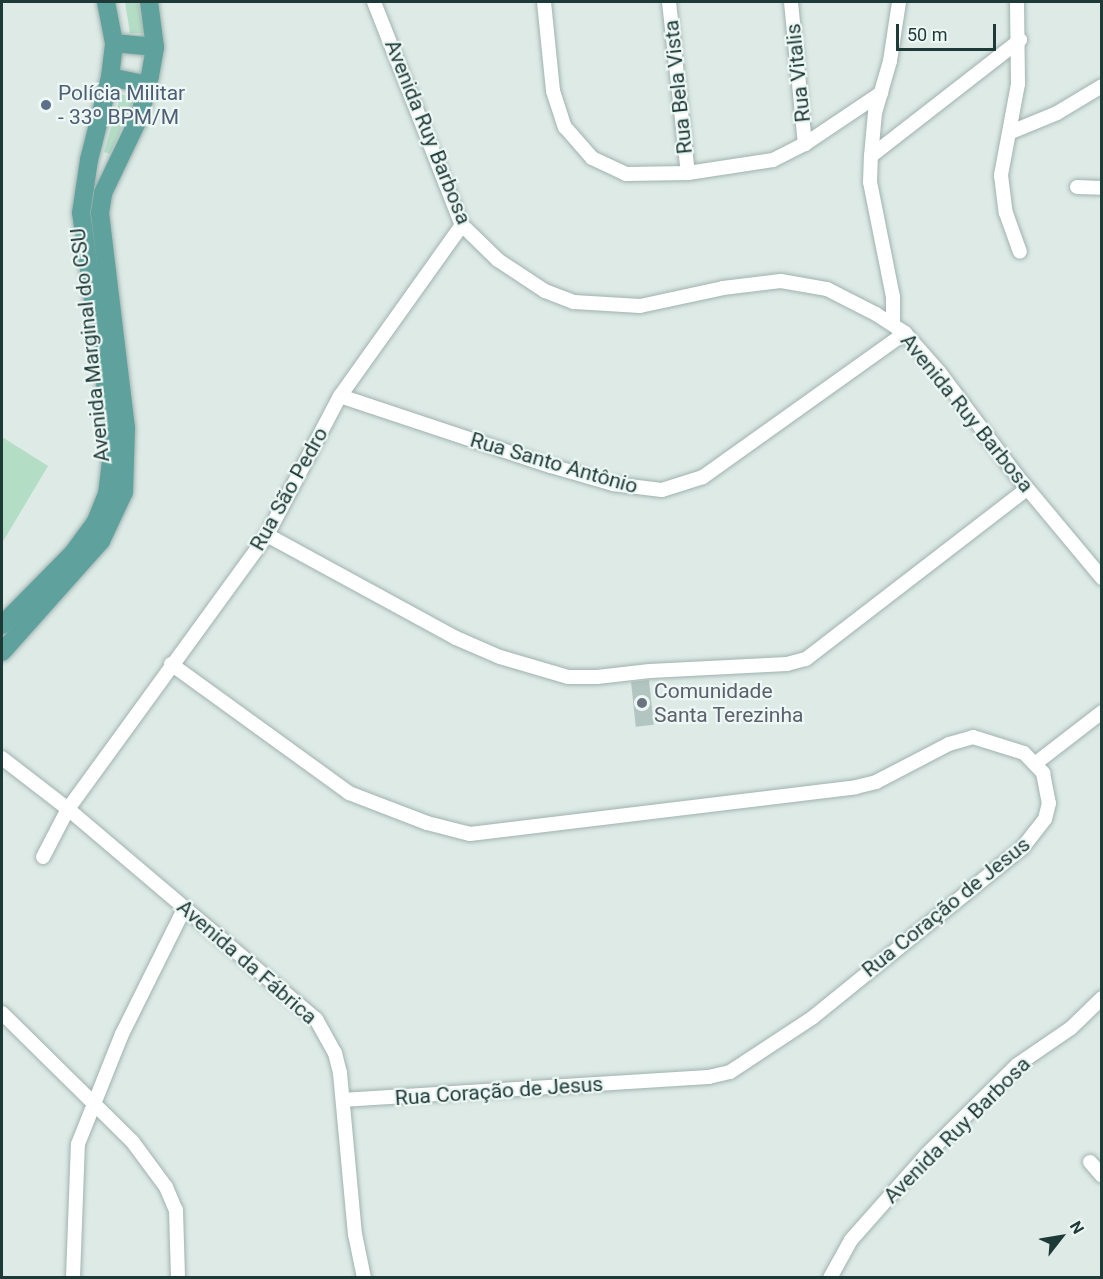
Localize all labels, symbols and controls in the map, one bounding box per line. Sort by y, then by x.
scale bar [899,12,1000,50]
street label: Rua Bela Vista [658,19,698,155]
street label: Rua Vitalis [780,22,816,124]
text: 50 m [907,24,947,45]
street label: Avenida Ruy Barbosa [379,36,477,228]
place label: Polícia Militar - 33º BPM/M [58,80,185,130]
marker: Polícia Militar - 33º BPM/M [39,98,53,112]
street label: Avenida Marginal do CSU [65,227,115,463]
street label: Avenida Ruy Barbosa [895,329,1039,497]
street label: Rua São Pedro [245,423,333,555]
street label: Rua Santo Antônio [467,427,641,499]
place label: Comunidade Santa Terezinha [654,678,804,728]
marker: Comunidade Santa Terezinha [635,696,649,710]
street label: Rua Coração de Jesus [857,832,1035,982]
street label: Avenida da Fábrica [172,894,322,1030]
street label: Avenida Ruy Barbosa [878,1051,1036,1209]
street label: Rua Coração de Jesus [394,1071,604,1111]
north arrow [1031,1207,1091,1267]
text: N [1066,1218,1088,1237]

